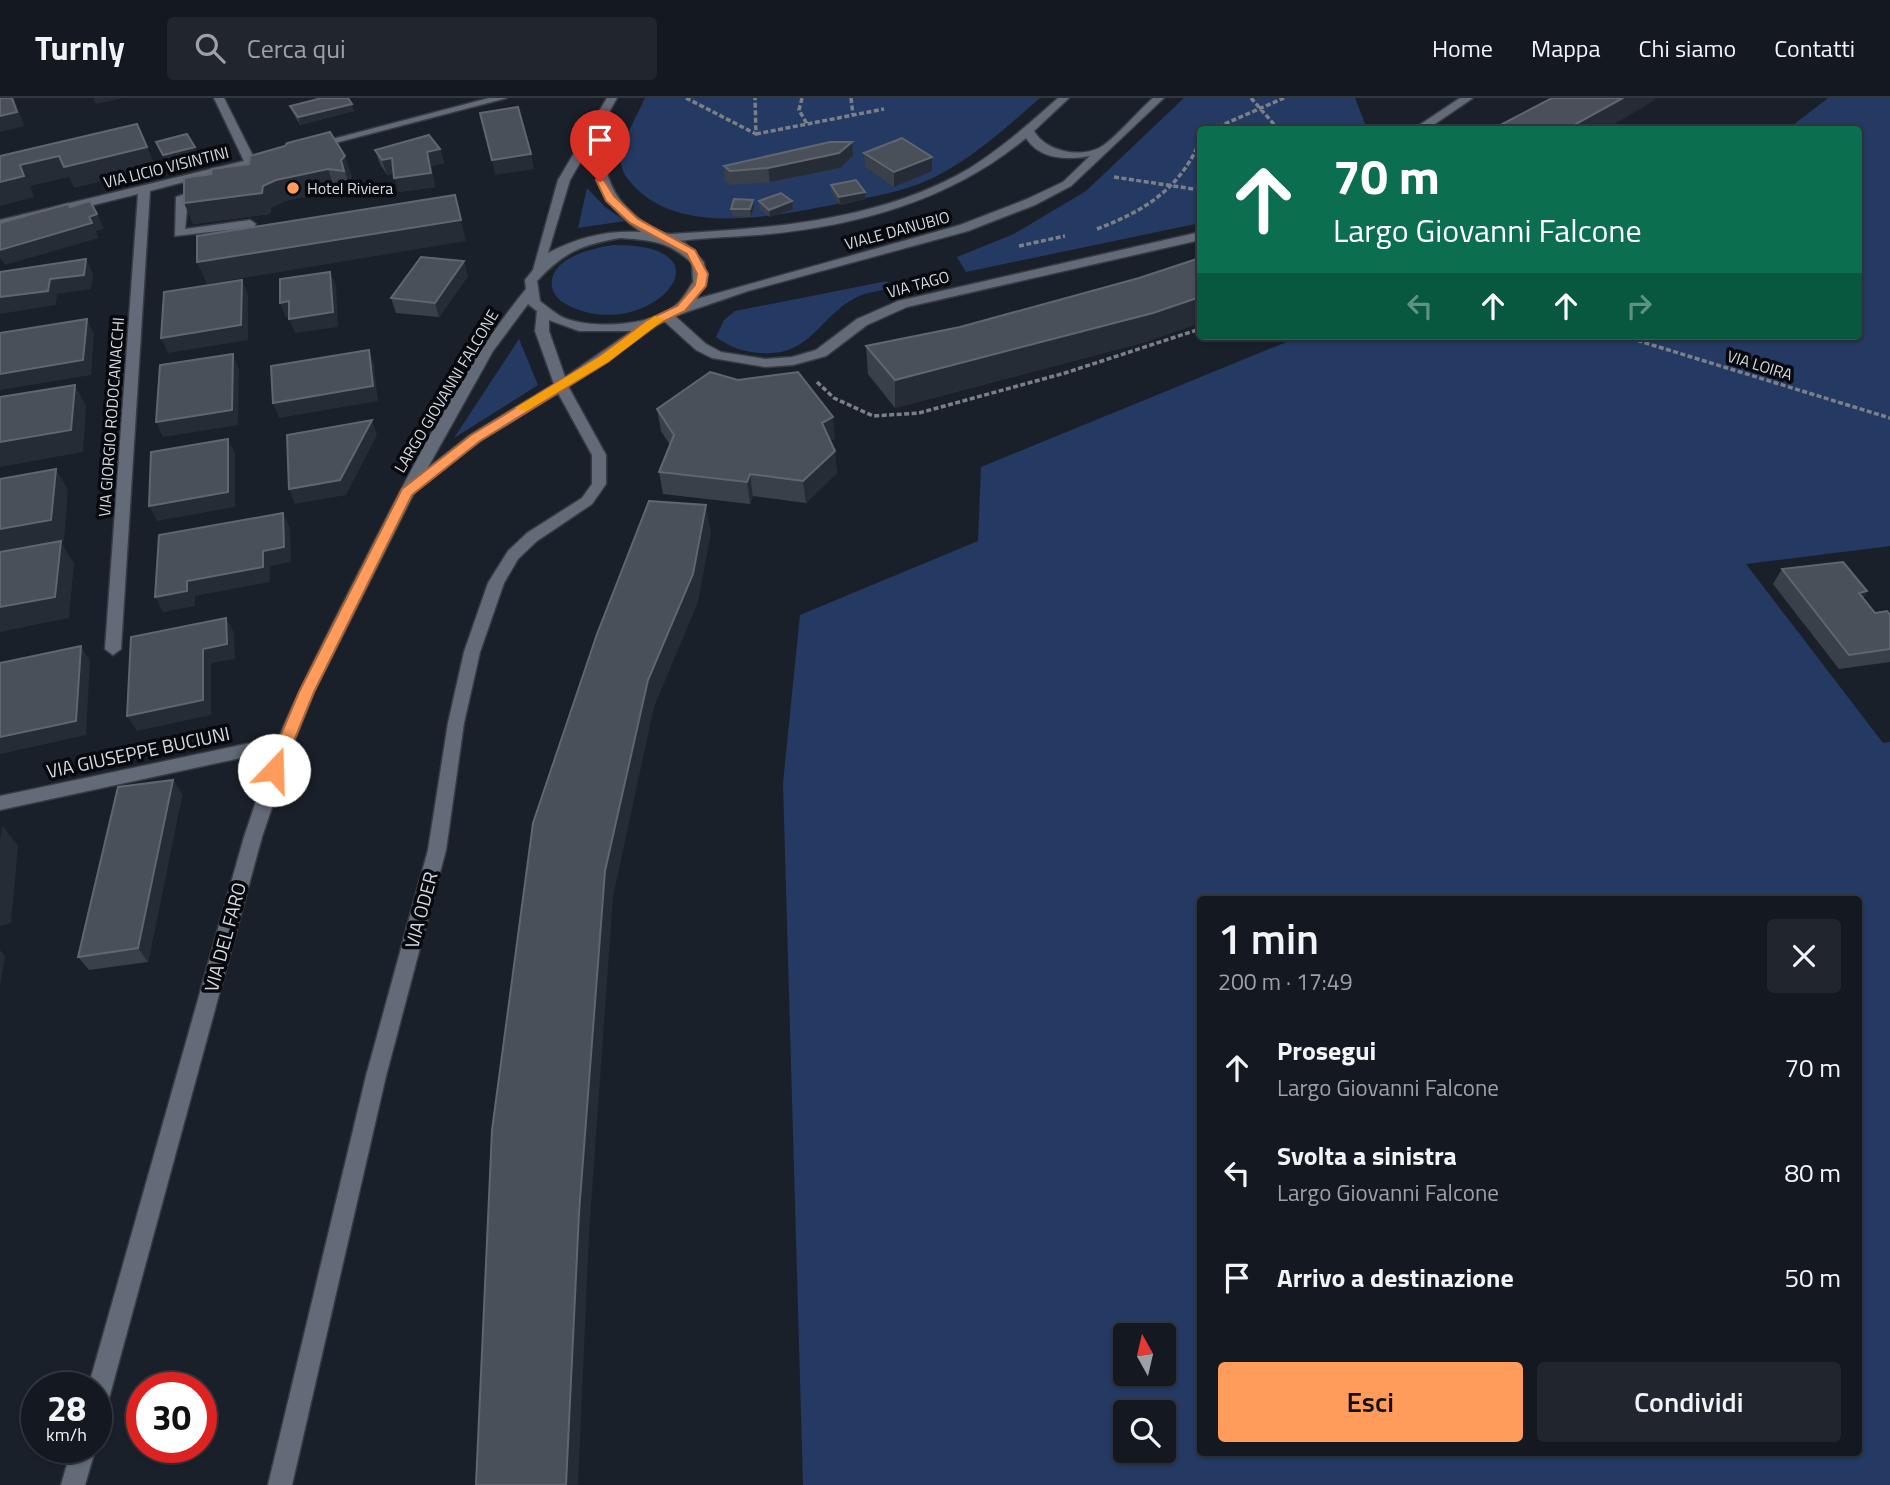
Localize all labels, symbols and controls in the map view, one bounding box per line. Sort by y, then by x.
search box [167,17,657,80]
text: Turnly [35,23,125,73]
icon: search [191,29,229,67]
text: Cerca qui [247,29,346,68]
text: Home [1432,30,1493,66]
text: Mappa [1531,30,1600,66]
text: Chi siamo [1638,30,1736,66]
text: Contatti [1774,30,1855,66]
pin [570,110,630,182]
icon: arrive [581,121,619,159]
text: 70 m [1333,138,1440,213]
street label: VIA LICIO VISINTINI [101,140,231,194]
icon: ahead [1218,154,1309,245]
place label: Hotel Riviera [307,176,393,200]
marker: Hotel Riviera [285,180,301,196]
street label: VIALE DANUBIO [842,204,952,256]
text: Largo Giovanni Falcone [1333,206,1642,254]
street label: VIA TAGO [884,264,952,304]
icon: left [1401,287,1439,325]
icon: ahead [1474,287,1512,325]
icon: ahead [1547,287,1585,325]
icon: right [1620,287,1658,325]
street label: LARGO GIOVANNI FALCONE [388,305,504,477]
street label: VIA GIORGIO RODOCANACCHI [92,316,130,518]
street label: VIA LOIRA [1724,344,1796,386]
street label: VIA GIUSEPPE BUCIUNI [44,718,232,785]
position arrow [237,733,311,807]
street label: VIA ODER [396,868,445,951]
street label: VIA DEL FARO [196,879,253,995]
text: 1 min [1218,906,1319,970]
button: close [1767,919,1841,993]
text: 200 m · 17:49 [1218,964,1353,999]
text: Prosegui [1277,1031,1376,1070]
text: 70 m [1784,1048,1841,1087]
icon: ahead [1218,1049,1256,1087]
text: Largo Giovanni Falcone [1277,1070,1499,1105]
text: Svolta a sinistra [1277,1136,1457,1175]
text: 80 m [1784,1153,1841,1192]
icon: left [1218,1154,1256,1192]
text: Largo Giovanni Falcone [1277,1175,1499,1210]
text: Arrivo a destinazione [1277,1258,1514,1297]
text: 50 m [1784,1258,1841,1297]
icon: arrive [1218,1259,1256,1297]
north arrow [1113,1323,1176,1386]
map controls [1113,1323,1176,1463]
button: Esci [1218,1362,1523,1442]
button: Condividi [1537,1362,1841,1442]
speed limit sign: 30 [126,1372,217,1463]
text: 28 [47,1381,86,1435]
button: search [1113,1400,1176,1463]
text: km/h [46,1421,87,1448]

